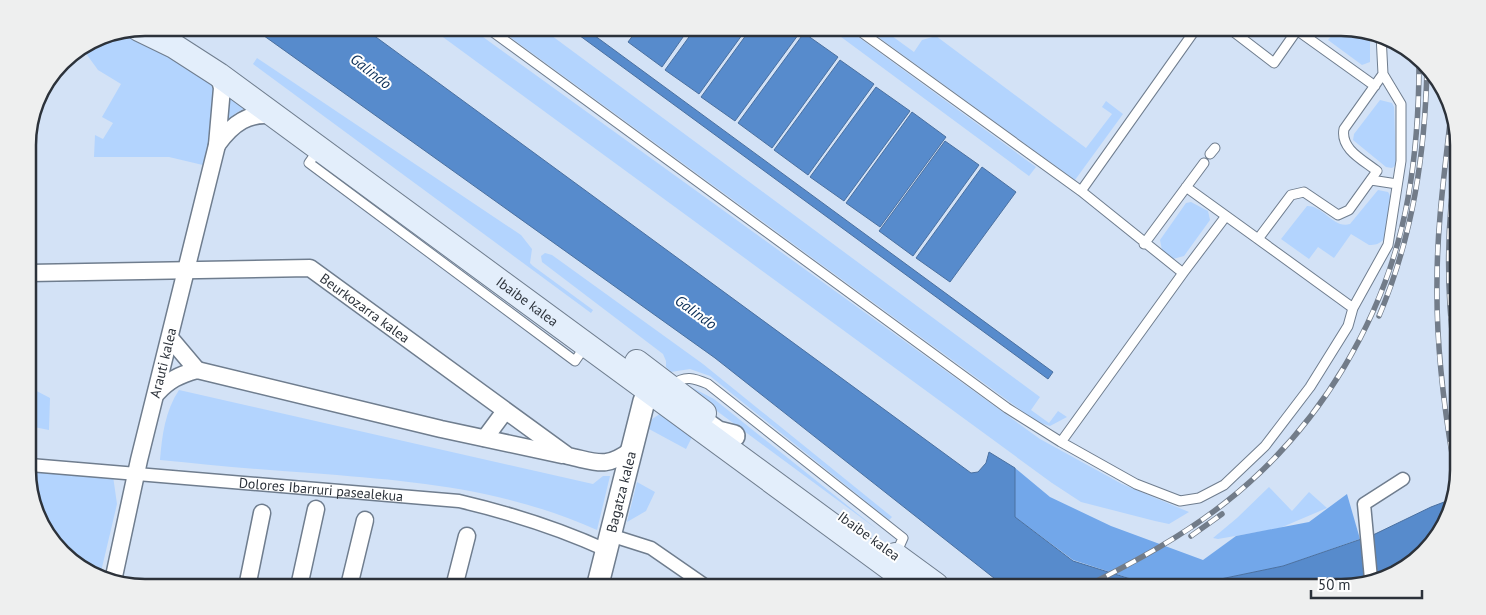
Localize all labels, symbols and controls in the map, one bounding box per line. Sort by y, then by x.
water label: Galindo [347,49,395,93]
street label: Beurkozarra kalea [316,269,413,347]
street label: Ibaibe kalea [493,273,562,330]
water label: Galindo [671,291,721,333]
street label: Arauti kalea [146,326,180,400]
street label: Bagatza kalea [602,449,640,534]
street label: Dolores Ibarruri pasealekua [238,474,404,505]
street label: Ibaibe kalea [834,507,904,565]
scale bar [1311,568,1422,600]
text: 50 m [1318,575,1351,594]

